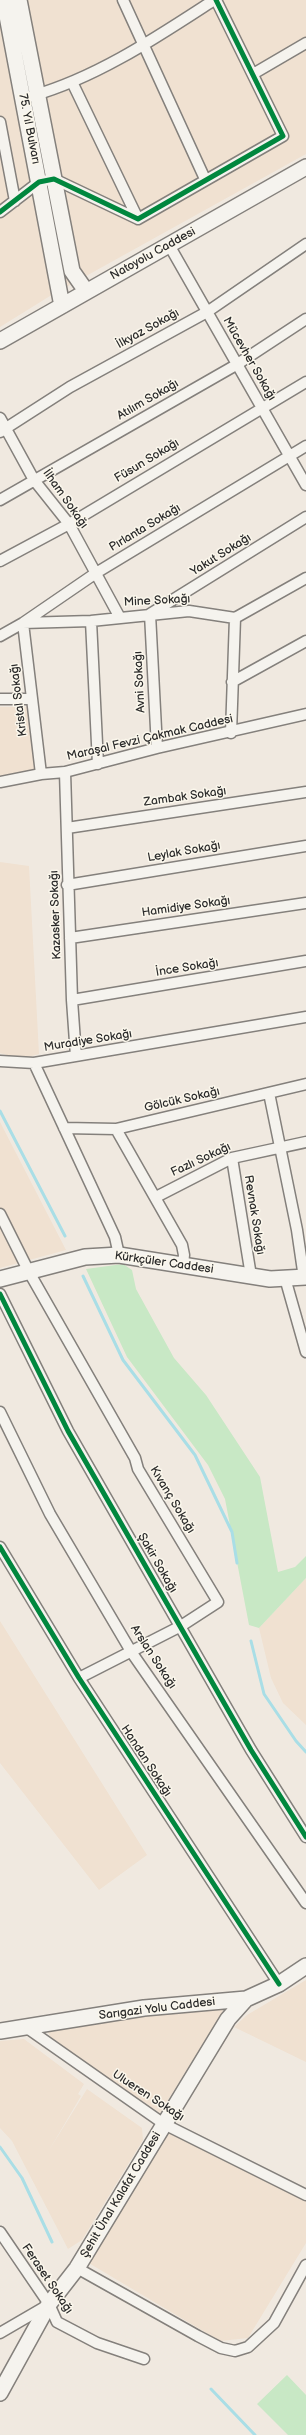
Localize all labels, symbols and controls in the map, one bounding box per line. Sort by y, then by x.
street label: 75. Yıl Bulvarı [15,93,43,165]
street label: Natoyolu Caddesi [108,225,198,283]
street label: İlkyaz Sokağı [114,306,182,352]
street label: Mücevher Sokağı [219,315,279,403]
street label: Atılım Sokağı [115,377,181,423]
street label: Füsun Sokağı [112,436,182,486]
street label: İlham Sokağı [39,467,91,531]
street label: Pırlanta Sokağı [107,501,183,555]
street label: Yakut Sokağı [188,531,254,579]
street label: Mine Sokağı [123,592,191,610]
street label: Avni Sokağı [131,651,149,713]
street label: Kristal Sokağı [7,663,31,737]
street label: Maraşal Fevzi Çakmak Caddesi [66,712,234,764]
street label: Zambak Sokağı [143,784,227,810]
street label: Leylak Sokağı [146,839,222,865]
street label: Kazasker Sokağı [47,870,65,960]
street label: Hamidiye Sokağı [141,894,231,920]
street label: İnce Sokağı [155,956,219,980]
street label: Muradiye Sokağı [43,1027,133,1055]
street label: Gölcük Sokağı [143,1084,221,1116]
street label: Fazlı Sokağı [169,1140,233,1180]
street label: Revnak Sokağı [241,1174,267,1256]
street label: Kürkçüler Caddesi [114,1249,214,1277]
street label: Kıvanç Sokağı [146,1464,198,1536]
street label: Şakir Sokağı [134,1531,180,1595]
street label: Arslan Sokağı [127,1622,179,1692]
street label: Handan Sokağı [118,1723,174,1799]
street label: Sarıgazi Yolu Caddesi [98,1995,216,2023]
street label: Ulueren Sokağı [109,2067,187,2125]
street label: Şehit Ünal Kalafat Caddesi [78,2129,164,2261]
street label: Feraset Sokağı [18,2241,76,2317]

